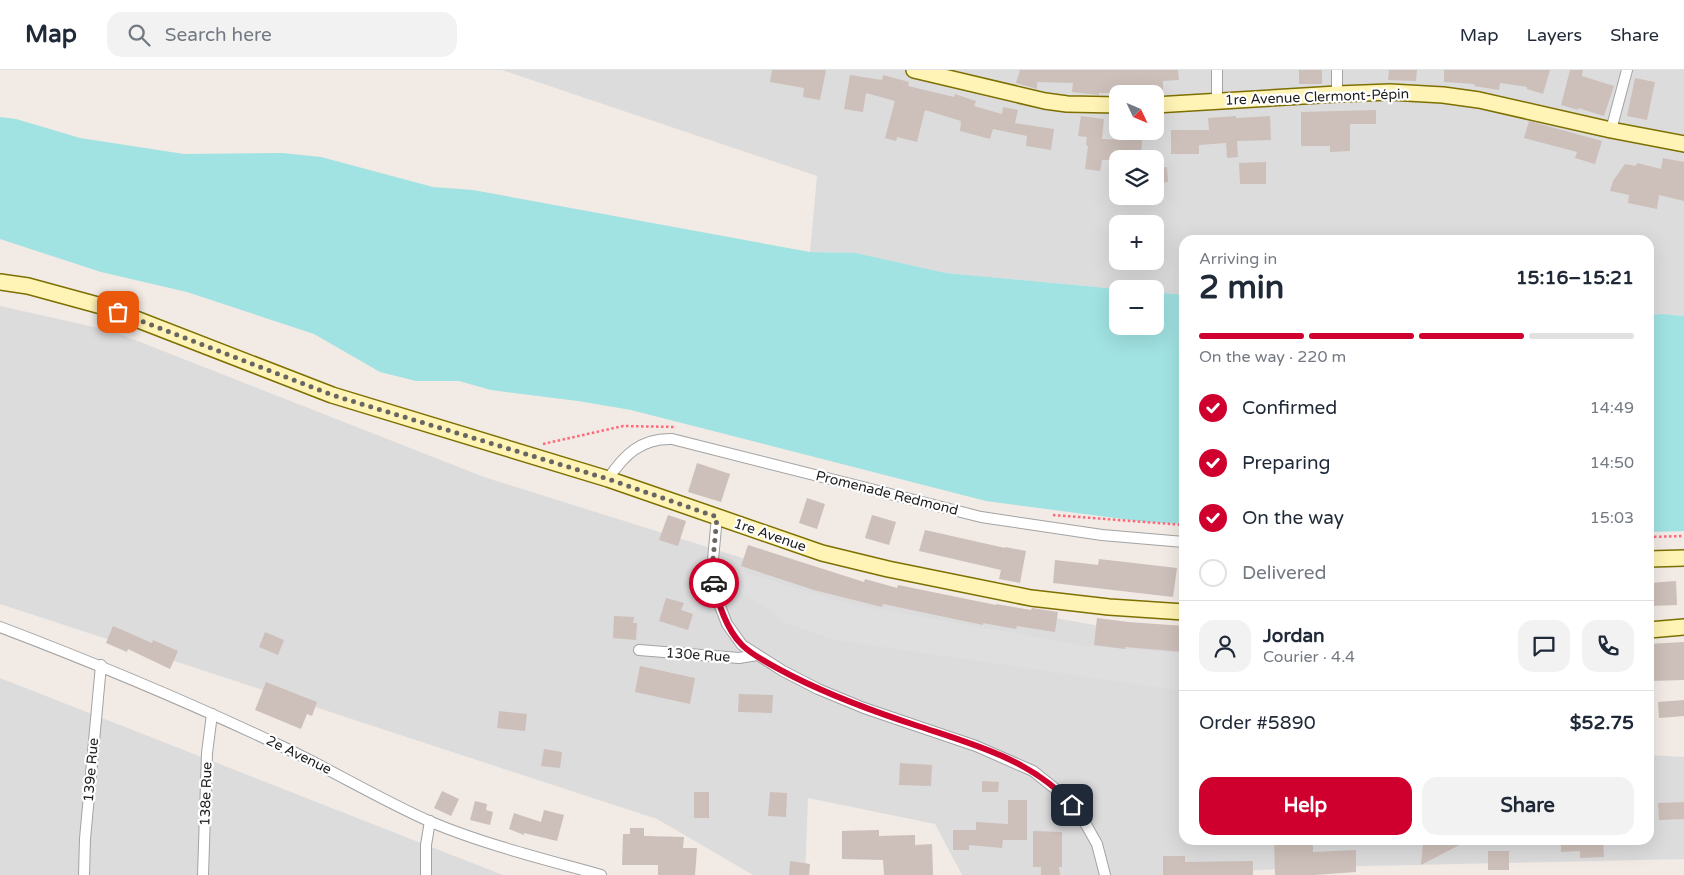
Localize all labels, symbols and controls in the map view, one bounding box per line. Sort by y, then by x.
search box [107,12,457,57]
text: Map [25,20,77,49]
icon: search [125,21,153,49]
text: Search here [165,24,272,46]
text: Map [1460,24,1499,46]
text: Layers [1527,24,1582,46]
text: Share [1610,24,1659,46]
north arrow [1109,85,1164,140]
map controls [1109,85,1164,335]
street label: 1re Avenue Clermont-Pépin [1224,85,1410,109]
button: layers [1109,150,1164,205]
button: + [1109,215,1164,270]
text: Arriving in [1199,249,1277,269]
text: 15:16–15:21 [1516,267,1634,289]
text: 2 min [1199,269,1284,307]
button: − [1109,280,1164,335]
pin [97,291,139,333]
icon: bag [104,298,132,326]
text: On the way · 220 m [1199,347,1346,367]
icon: check [1199,394,1227,422]
text: Confirmed [1242,397,1337,419]
text: 14:49 [1590,398,1634,418]
icon: check [1199,449,1227,477]
text: Preparing [1242,452,1331,474]
text: 14:50 [1590,453,1634,473]
street label: Promenade Redmond [814,467,960,519]
icon: check [1199,504,1227,532]
text: On the way [1242,507,1344,529]
text: 15:03 [1590,508,1634,528]
street label: 1re Avenue [731,515,809,555]
courier [689,558,739,608]
text: Delivered [1242,562,1327,584]
icon: car [700,569,728,597]
button: person [1199,620,1251,672]
button: chat [1518,620,1570,672]
button: phone [1582,620,1634,672]
text: Jordan [1263,625,1325,647]
street label: 130e Rue [665,644,731,666]
text: Courier · 4.4 [1263,647,1355,667]
text: Order #5890 [1199,712,1316,734]
text: $52.75 [1570,712,1634,734]
street label: 2e Avenue [264,732,334,778]
street label: 139e Rue [80,737,102,803]
street label: 138e Rue [196,761,216,826]
button: Help [1199,777,1412,835]
button: Share [1422,777,1634,835]
pin [1051,784,1093,826]
icon: home [1058,791,1086,819]

